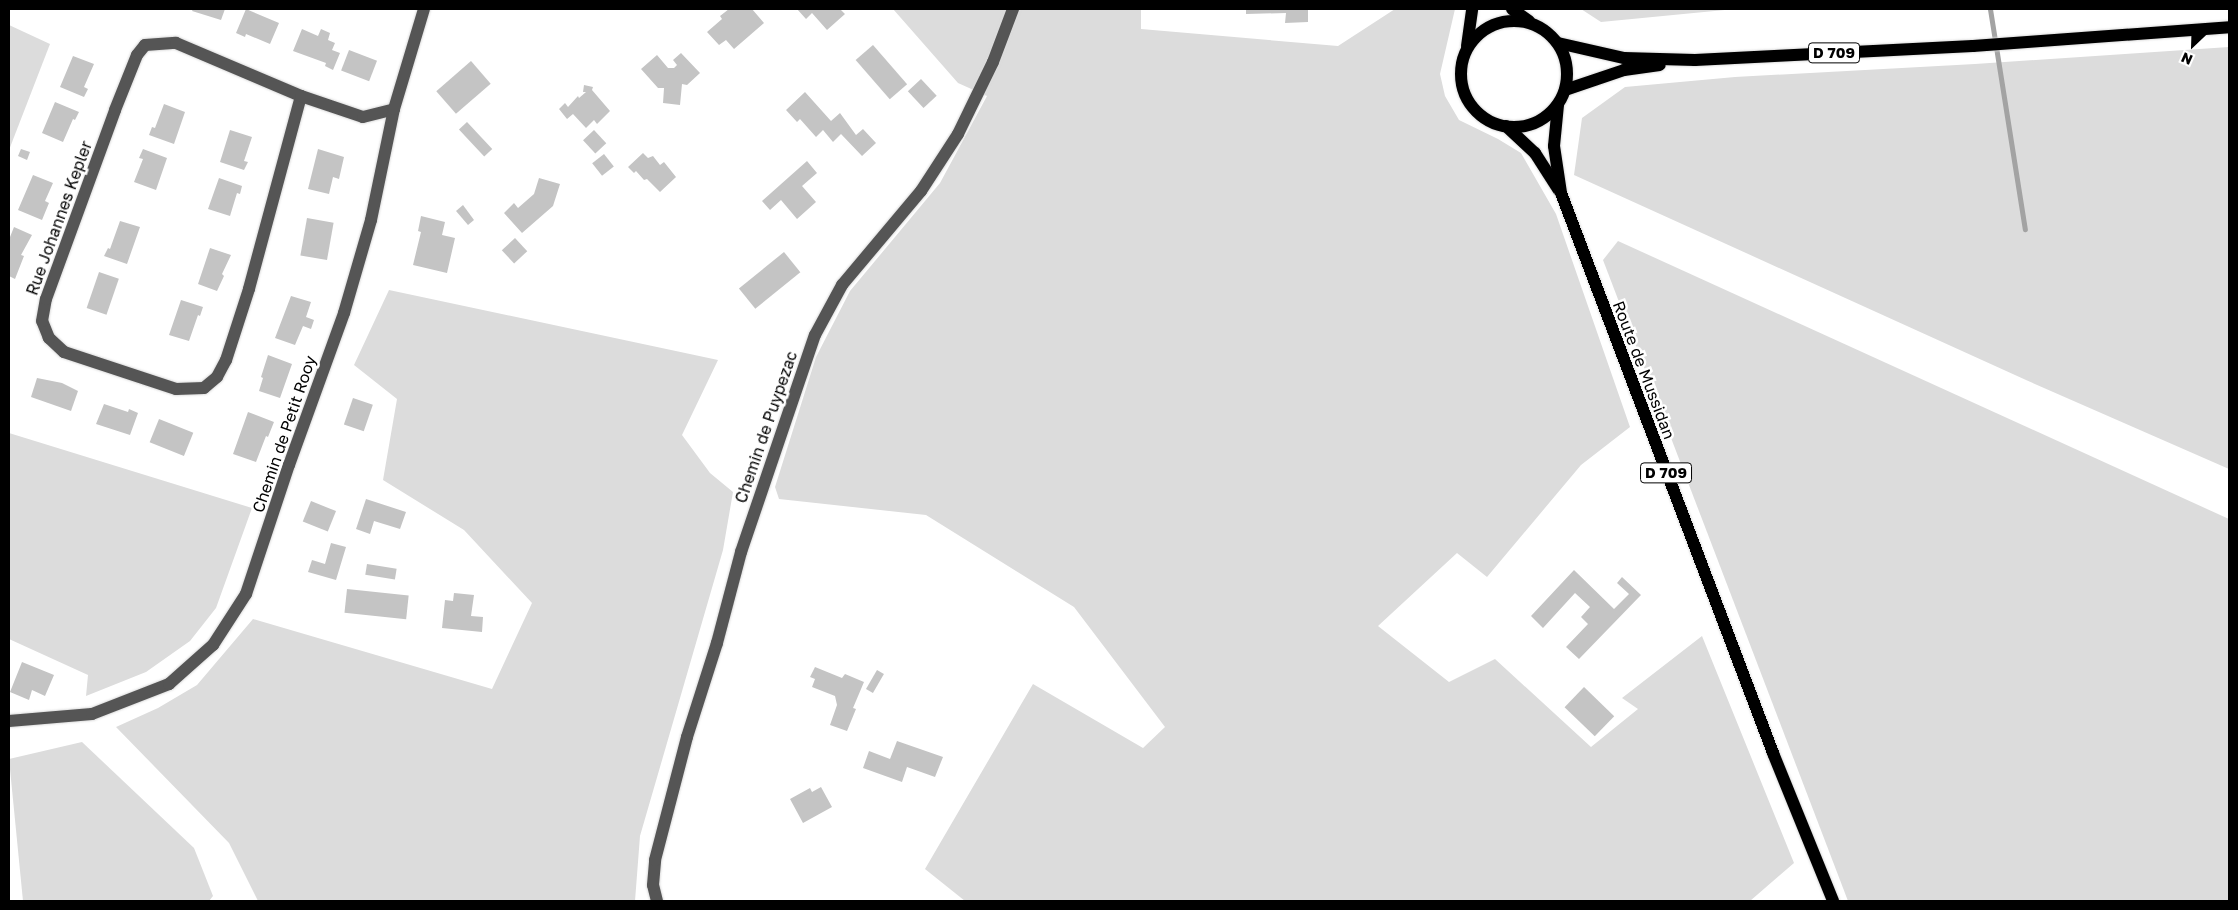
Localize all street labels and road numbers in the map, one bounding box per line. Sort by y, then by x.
road number: D 709 [1808,40,1860,66]
street label: Rue Johannes Kepler [22,138,96,298]
street label: Route de Mussidan [1609,298,1679,442]
street label: Chemin de Puypezac [731,348,801,506]
street label: Chemin de Petit Rooy [248,353,320,515]
road number: D 709 [1640,460,1692,486]

